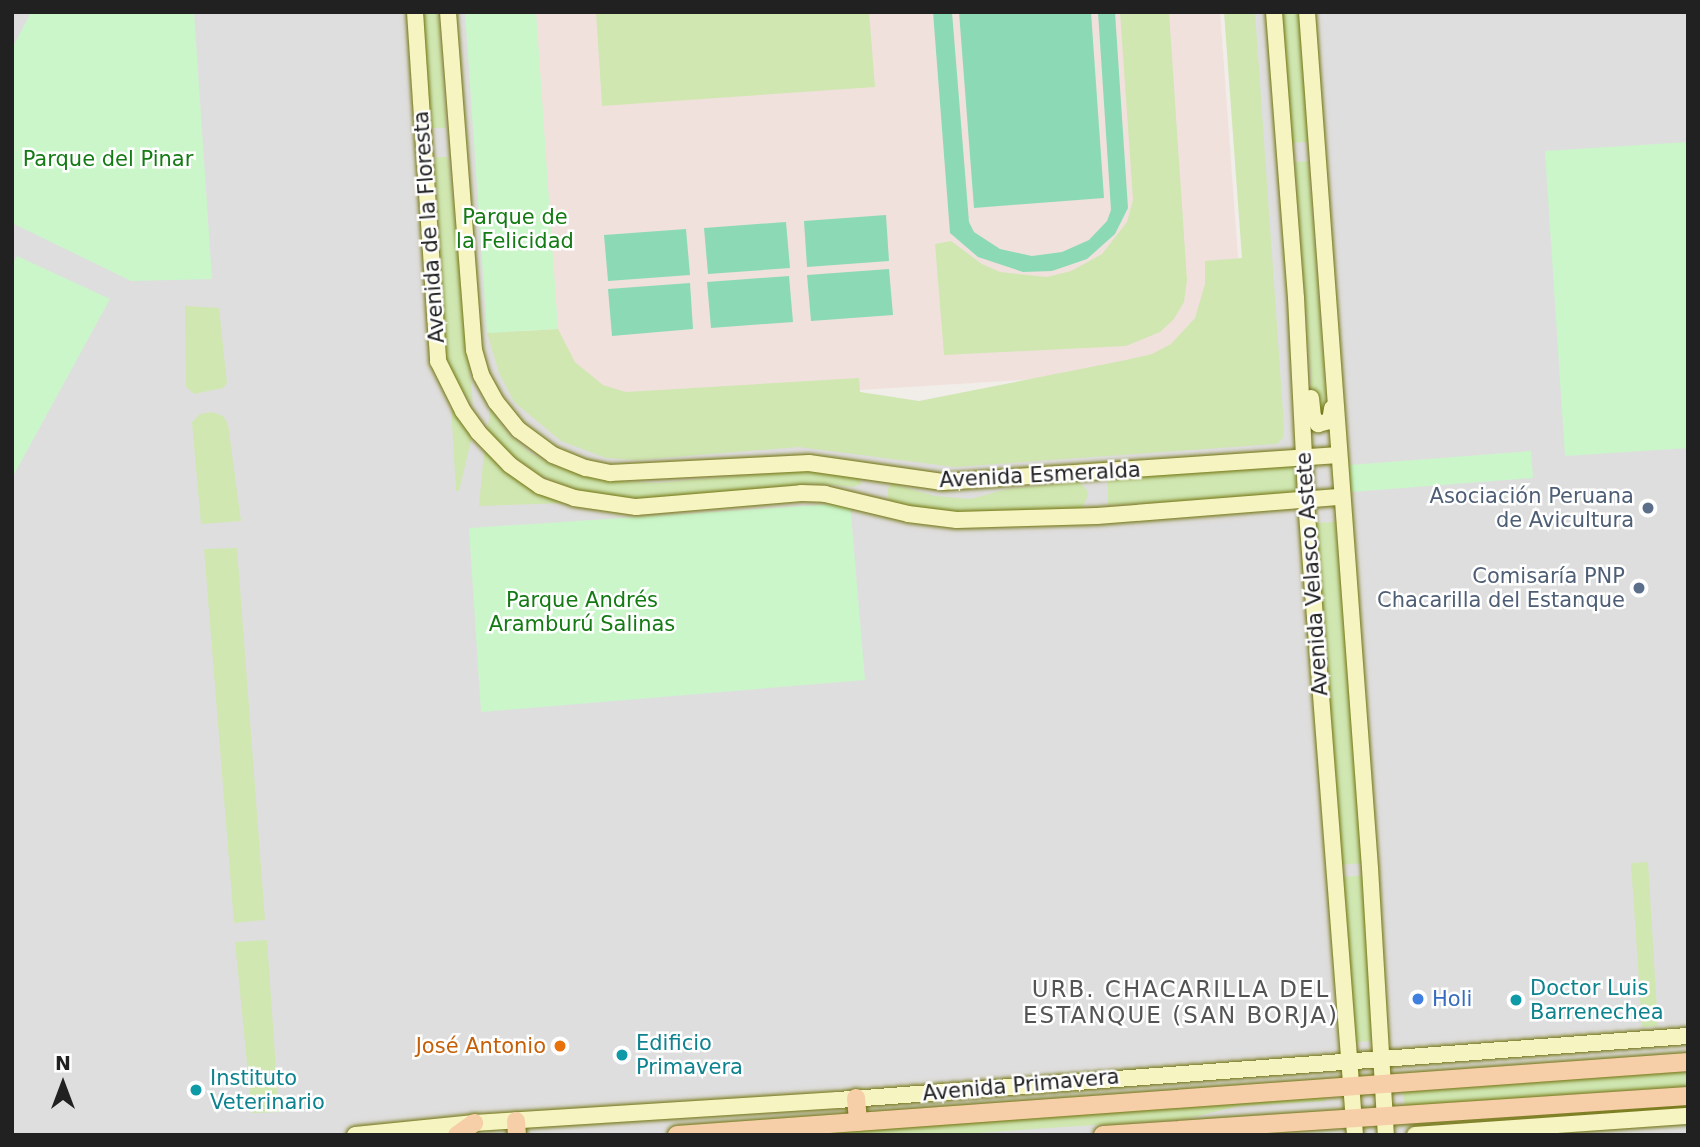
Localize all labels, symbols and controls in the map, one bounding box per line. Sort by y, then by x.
street label: Avenida de la Floresta [408,110,450,344]
park label: Parque del Pinar [23,146,193,172]
park label: Parque de la Felicidad [456,204,574,254]
street label: Avenida Velasco Astete [1291,451,1333,697]
street label: Avenida Esmeralda [939,457,1141,493]
place label: Asociación Peruana de Avicultura [1430,483,1634,533]
marker: Asociación Peruana de Avicultura [1640,500,1656,516]
place label: Comisaría PNP Chacarilla del Estanque [1377,563,1625,613]
marker: Comisaría PNP Chacarilla del Estanque [1631,580,1647,596]
park label: Parque Andrés Aramburú Salinas [489,587,675,637]
district label: URB. CHACARILLA DEL ESTANQUE (SAN BORJA) [1026,975,1336,1029]
place label: Doctor Luis Barrenechea [1530,975,1664,1025]
place label: Holi [1432,986,1472,1012]
marker: Holi [1410,991,1426,1007]
marker: Doctor Luis Barrenechea [1508,992,1524,1008]
place label: Edificio Primavera [636,1030,743,1080]
place label: José Antonio [416,1033,546,1059]
marker: José Antonio [552,1038,568,1054]
marker: Edificio Primavera [614,1047,630,1063]
north arrow [28,1049,98,1119]
text: N [55,1052,71,1074]
street label: Avenida Primavera [922,1064,1120,1106]
place label: Instituto Veterinario [210,1065,325,1115]
marker: Instituto Veterinario [188,1082,204,1098]

